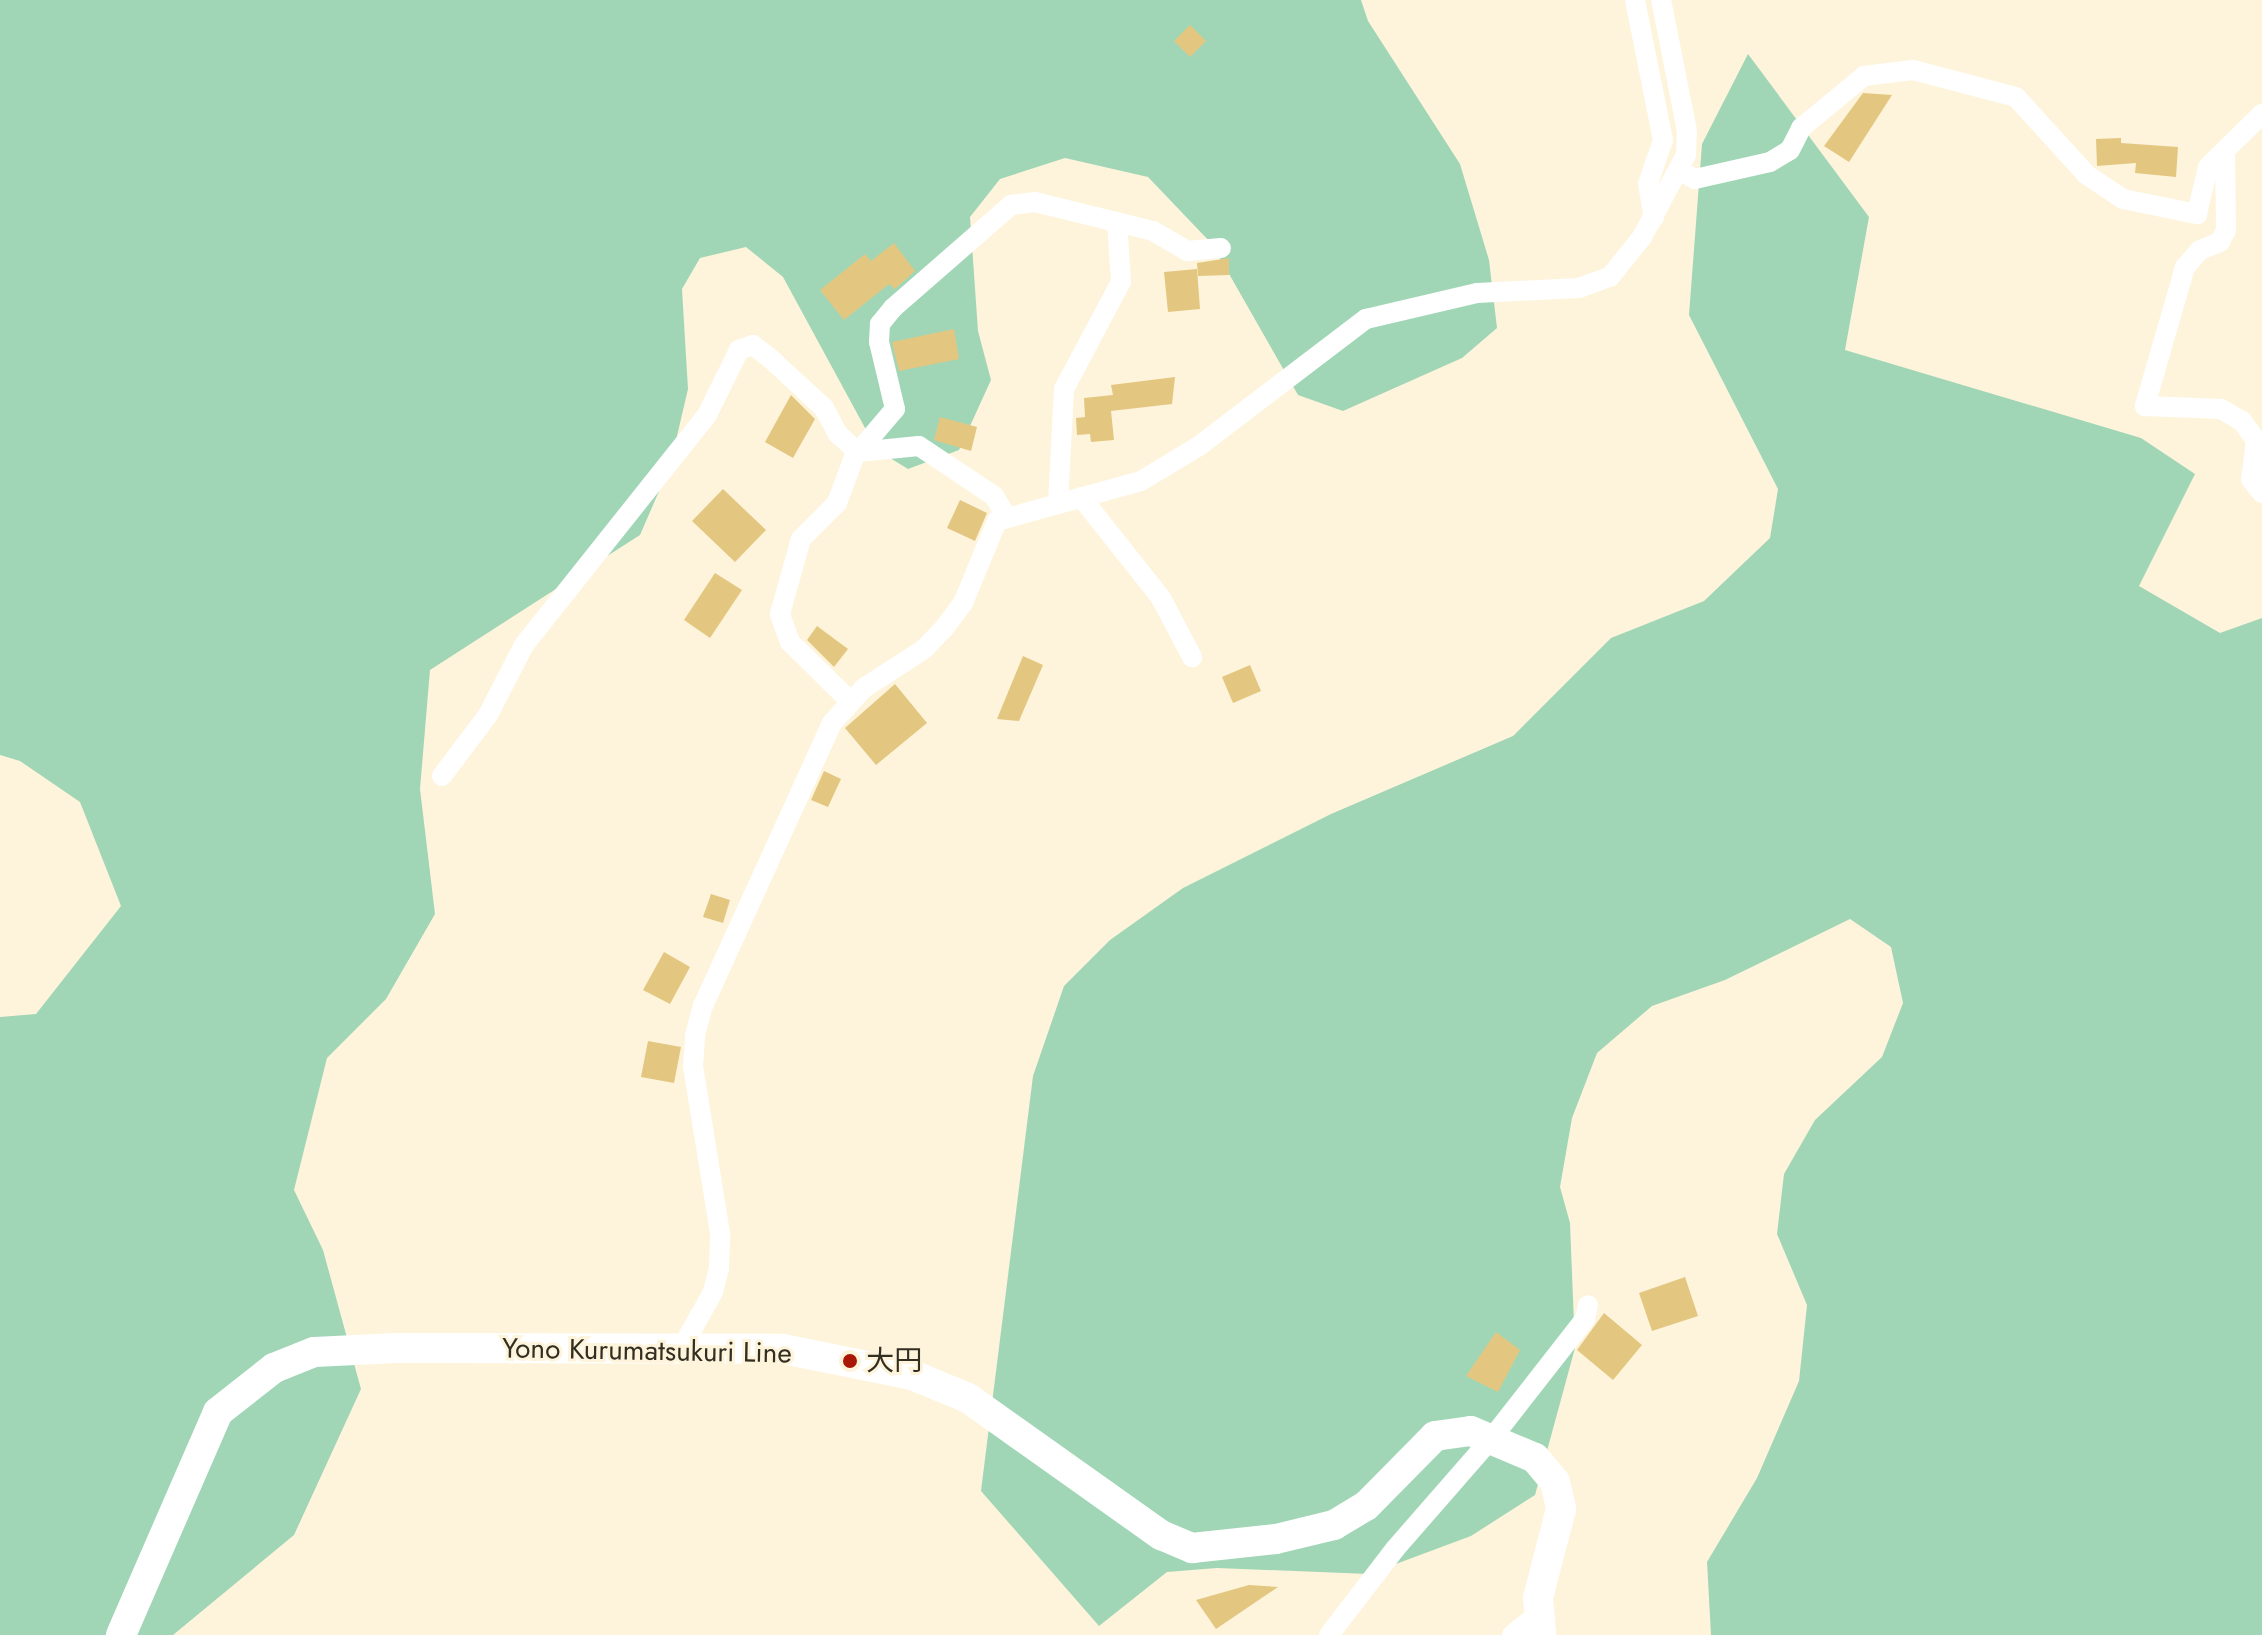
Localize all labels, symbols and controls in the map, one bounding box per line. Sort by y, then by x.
street label: Yono Kurumatsukuri Line [502,1332,792,1370]
place label: 大円 [866,1344,922,1378]
marker: 大円 [841,1352,859,1370]

